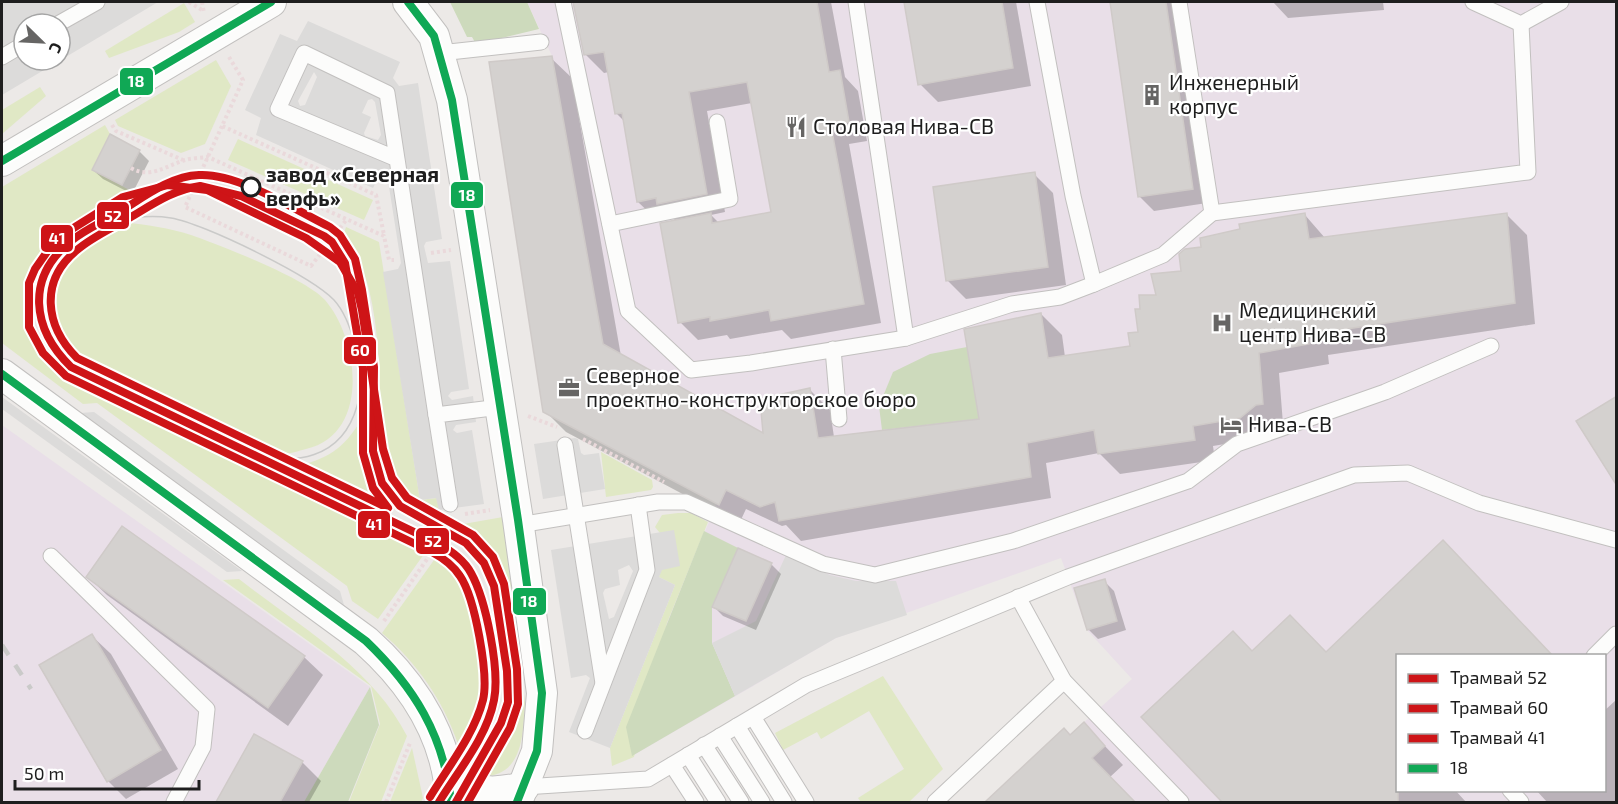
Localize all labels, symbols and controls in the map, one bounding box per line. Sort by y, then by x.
north arrow [12,12,72,72]
text: С [46,40,67,56]
line badge: 18 [119,67,154,96]
place label: Инженерный корпус [1169,69,1299,119]
text: 18 [128,71,144,90]
building icon: Инженерный корпус [1140,83,1164,107]
place label: Столовая Нива-СВ [813,113,994,138]
restaurant icon: Столовая Нива-СВ [784,115,808,139]
place label: завод «Северная верфь» [266,161,439,210]
marker: завод «Северная верфь» [241,177,261,197]
line badge: 18 [450,181,484,209]
text: 18 [459,185,475,204]
line badge: 52 [96,201,130,230]
text: 52 [104,206,122,225]
line badge: 41 [40,224,74,253]
text: 41 [48,228,66,247]
place label: Медицинский центр Нива-СВ [1239,297,1386,346]
hospital icon: Медицинский центр Нива-СВ [1210,311,1234,335]
line badge: 60 [343,336,377,365]
text: 60 [350,340,370,359]
place label: Северное проектно-конструкторское бюро [586,362,916,412]
office icon: Северное проектно-конструкторское бюро [557,376,581,400]
place label: Нива-СВ [1248,411,1332,436]
hotel icon: Нива-СВ [1219,413,1243,437]
line badge: 41 [357,510,391,539]
text: 41 [365,514,383,533]
line badge: 52 [415,527,450,555]
text: 52 [424,531,442,550]
line badge: 18 [512,587,547,616]
text: 18 [521,591,537,610]
legend [1396,654,1606,792]
text: Трамвай 52 [1450,666,1547,688]
text: Трамвай 60 [1450,696,1548,718]
text: Трамвай 41 [1450,726,1546,748]
scale bar [15,753,200,791]
text: 18 [1450,756,1468,778]
text: 50 m [24,762,64,784]

